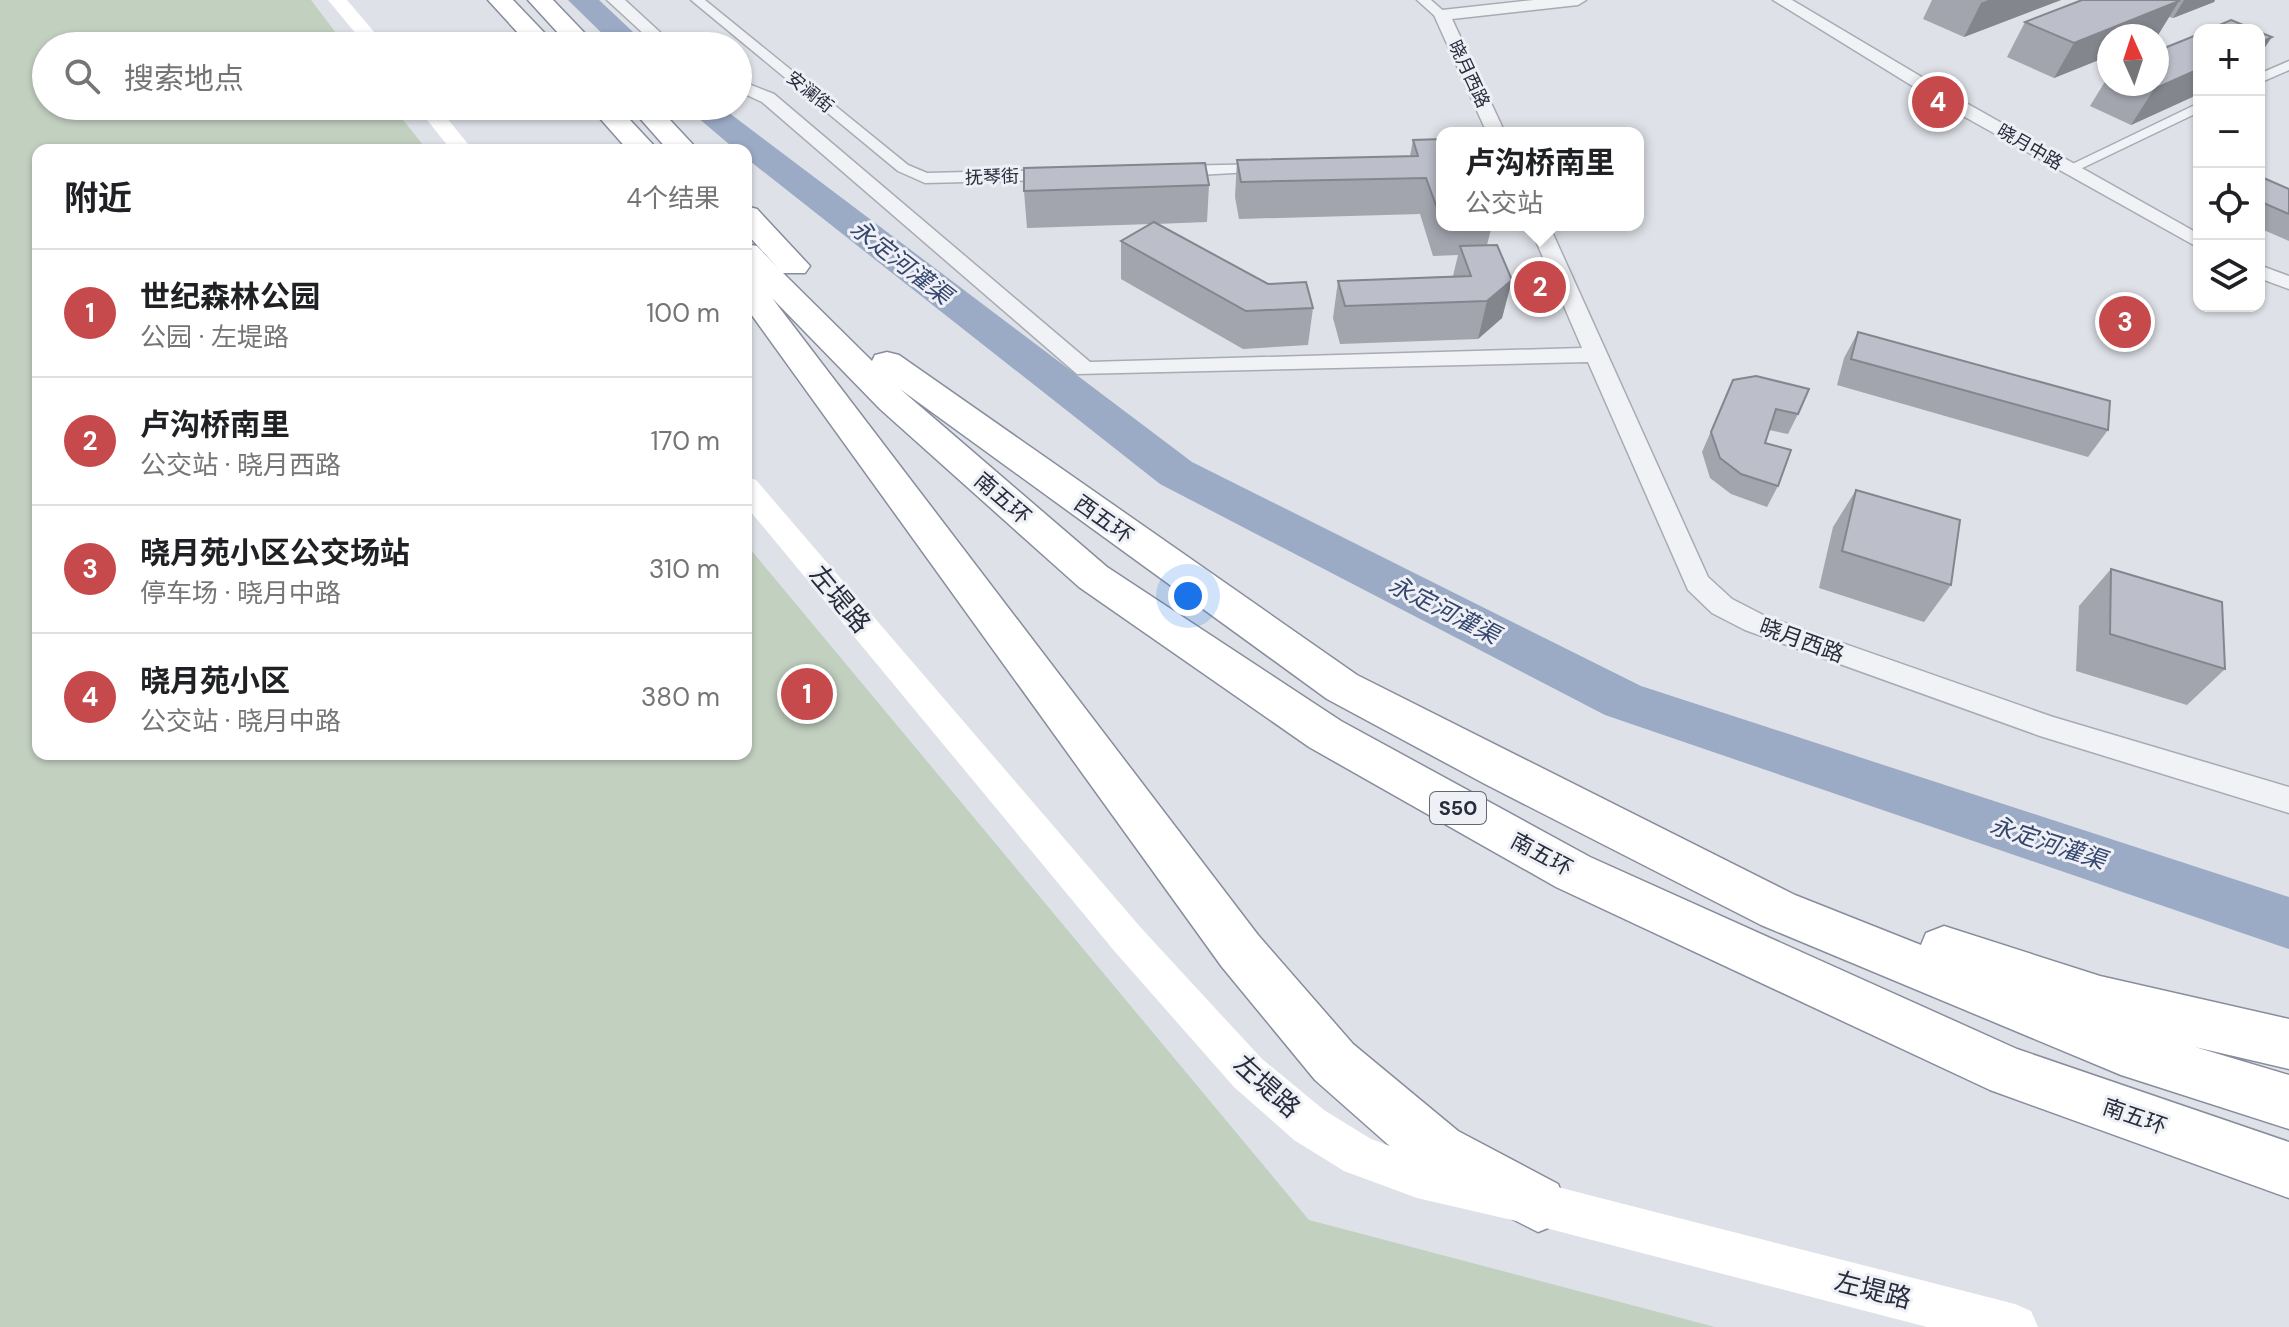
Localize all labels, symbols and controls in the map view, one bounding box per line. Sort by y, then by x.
north arrow [2097,24,2169,96]
map controls [2193,24,2265,312]
button: + [2193,24,2265,96]
search box [32,32,752,120]
street label: 晓月西路 [1443,36,1495,112]
icon: search [60,54,104,98]
text: 搜索地点 [124,59,244,98]
street label: 安澜街 [781,66,839,118]
pin: 4 [1912,72,1964,132]
button: − [2193,96,2265,168]
street label: 晓月中路 [1993,119,2067,175]
popup [1436,127,1644,231]
text: 卢沟桥南里 [1465,143,1615,182]
street label: 抚琴街 [965,164,1019,190]
button: locate [2193,168,2265,240]
text: 附近 [64,176,132,221]
text: 4个结果 [626,181,720,215]
text: 公交站 [1465,186,1543,220]
water label: 永定河灌渠 [844,212,960,313]
button: layers [2193,240,2265,312]
pin: 2 [1514,257,1566,317]
text: 世纪森林公园 [140,277,320,316]
pin: 3 [2099,292,2151,352]
text: 1 [85,296,95,330]
text: 100 m [646,296,720,330]
text: 公园 · 左堤路 [140,320,289,354]
text: 卢沟桥南里 [140,405,290,444]
text: 2 [82,424,98,458]
text: 170 m [651,424,720,458]
text: 公交站 · 晓月西路 [140,448,341,482]
street label: 南五环 [968,466,1037,531]
street label: 西五环 [1068,489,1139,550]
text: 晓月苑小区公交场站 [140,533,410,572]
text: 3 [82,552,98,586]
text: 310 m [649,552,720,586]
street label: 左堤路 [802,558,878,640]
water label: 永定河灌渠 [1384,569,1507,652]
text: 停车场 · 晓月中路 [140,576,341,610]
your location [1168,576,1208,616]
street label: 晓月西路 [1756,612,1848,669]
text: 晓月苑小区 [140,661,290,700]
pin: 1 [781,664,833,724]
text: 4 [82,680,98,714]
text: 380 m [641,680,720,714]
text: 公交站 · 晓月中路 [140,704,341,738]
road number: S50 [1430,792,1486,824]
water label: 永定河灌渠 [1986,809,2113,877]
street label: 南五环 [1506,826,1578,883]
street label: 左堤路 [1227,1047,1307,1125]
street label: 南五环 [2099,1092,2171,1141]
street label: 左堤路 [1831,1264,1915,1316]

